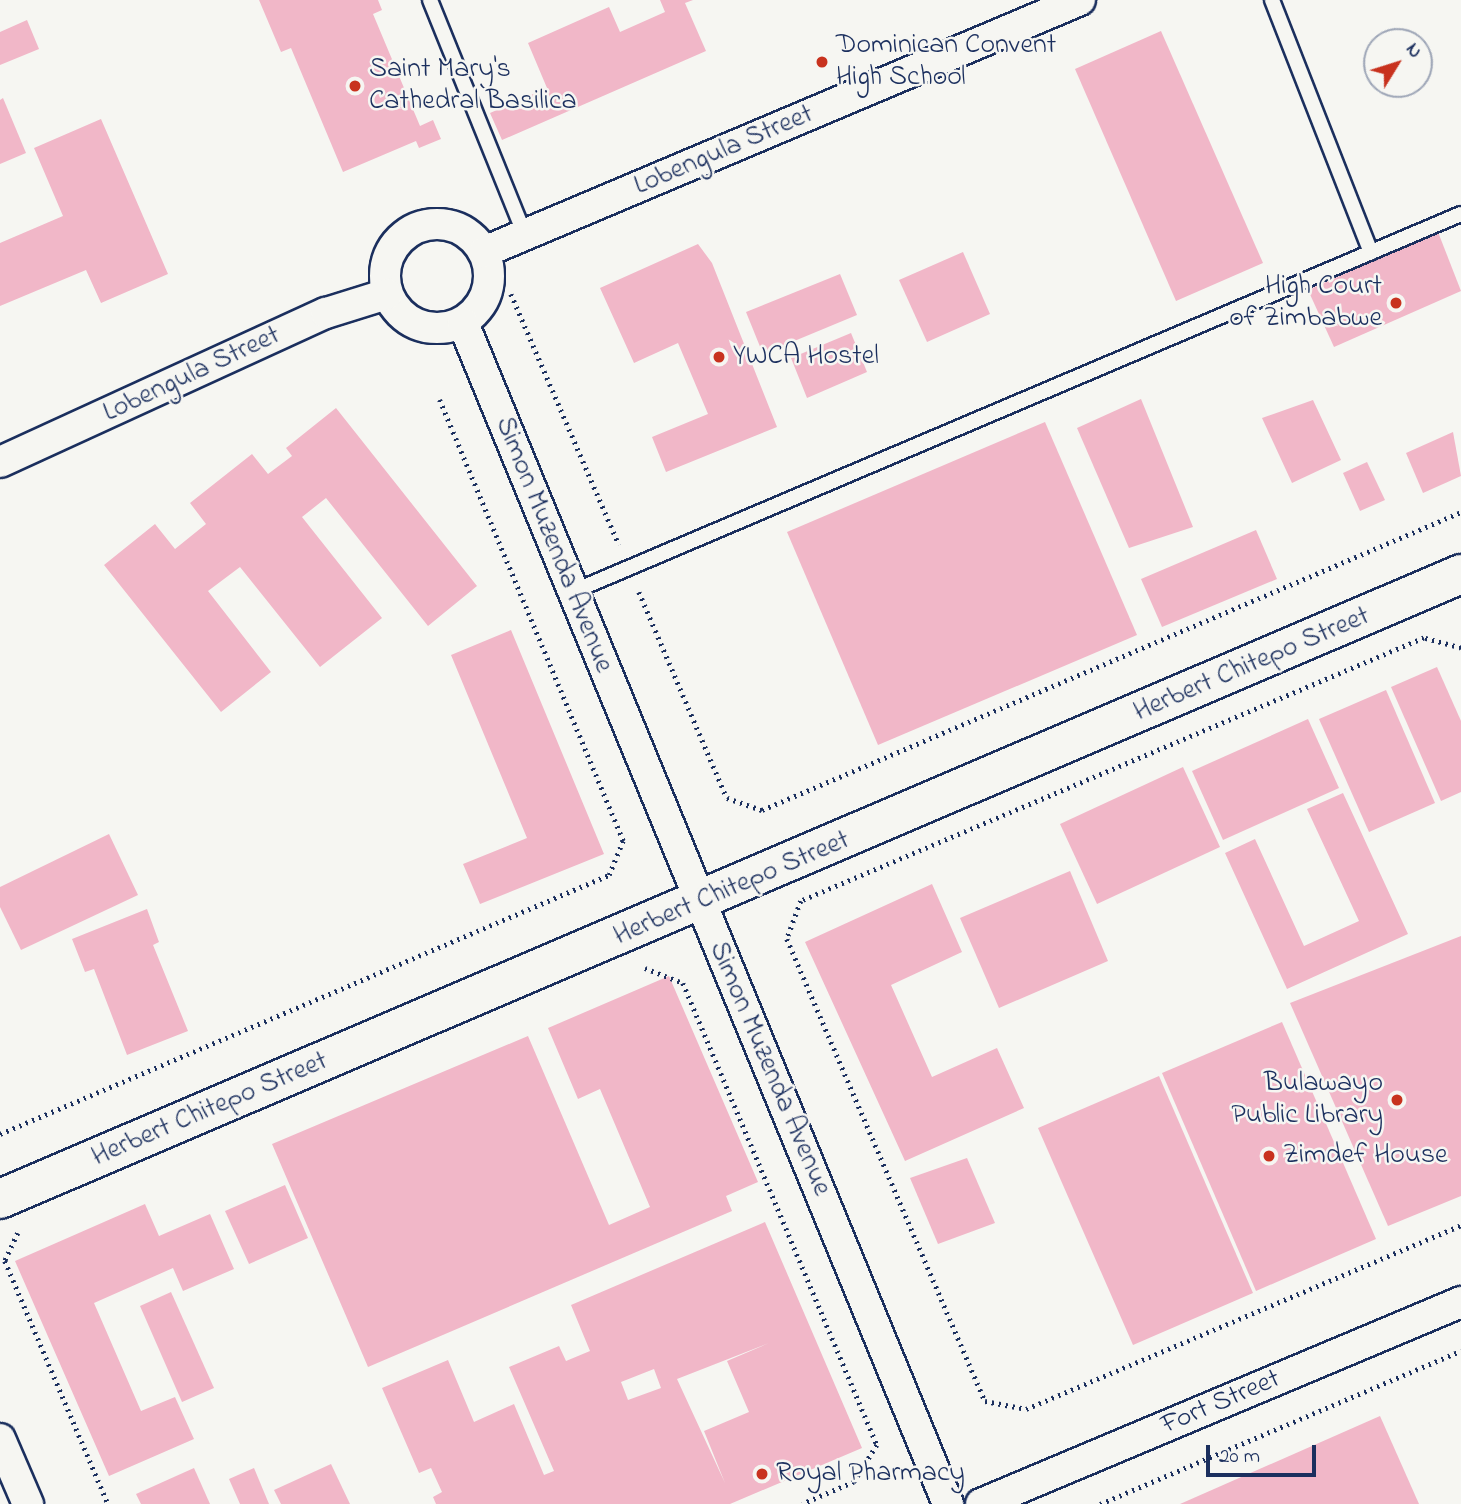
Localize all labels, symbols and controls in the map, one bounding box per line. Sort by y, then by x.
north arrow [1363,28,1433,98]
place label: Dominican Convent High School [836,29,1056,95]
text: N [1399,38,1428,64]
place label: Saint Mary's Cathedral Basilica [369,53,577,119]
marker: Dominican Convent High School [814,54,830,70]
marker: Saint Mary's Cathedral Basilica [347,78,363,94]
street label: Lobengula Street [629,98,819,204]
place label: High Court of Zimbabwe [1229,270,1382,336]
marker: High Court of Zimbabwe [1388,295,1404,311]
street label: Lobengula Street [98,319,286,431]
place label: YWCA Hostel [733,340,879,374]
marker: YWCA Hostel [711,349,727,365]
street label: Simon Muzenda Avenue [486,412,620,678]
street label: Herbert Chitepo Street [1129,600,1375,730]
street label: Herbert Chitepo Street [609,824,855,954]
street label: Simon Muzenda Avenue [700,937,838,1201]
street label: Herbert Chitepo Street [87,1045,333,1175]
place label: Bulawayo Public Library [1231,1067,1383,1133]
marker: Bulawayo Public Library [1389,1092,1405,1108]
place label: Zimdef House [1283,1139,1447,1173]
marker: Zimdef House [1261,1148,1277,1164]
street label: Fort Street [1157,1363,1285,1443]
scale bar [1209,1430,1319,1474]
text: 20 m [1219,1442,1260,1472]
place label: Royal Pharmacy [776,1457,965,1491]
marker: Royal Pharmacy [754,1466,770,1482]

